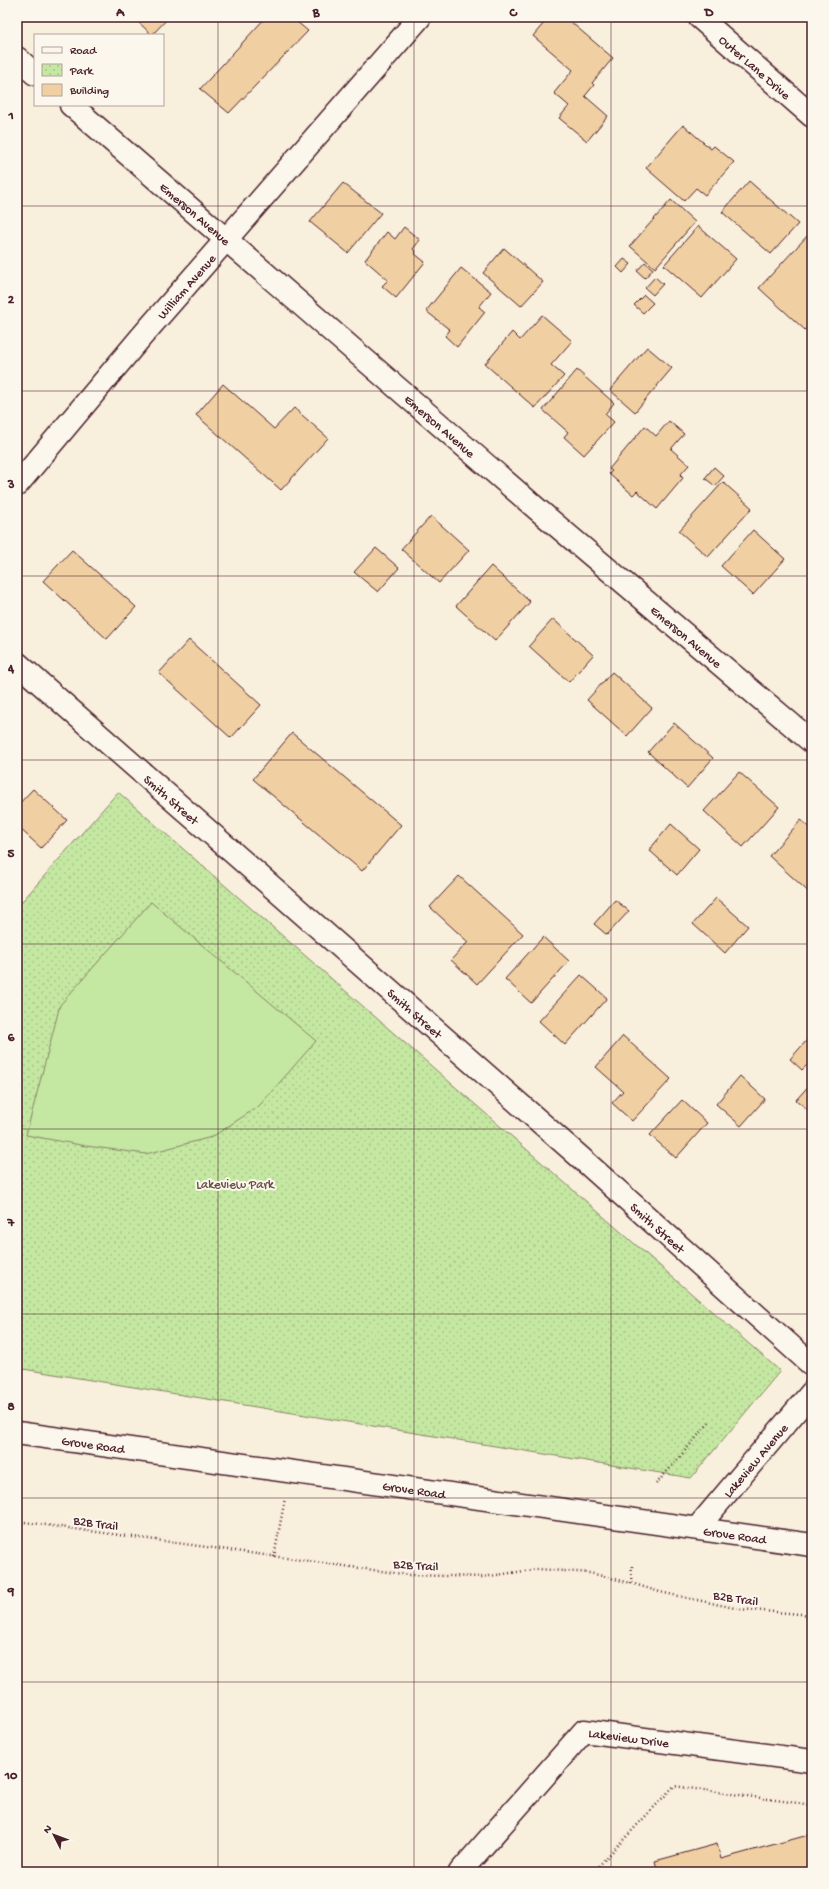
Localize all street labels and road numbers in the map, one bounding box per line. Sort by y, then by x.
street label: Outer Lane Drive [715,33,793,104]
street label: Emerson Avenue [156,180,233,250]
street label: William Avenue [155,252,220,323]
street label: Emerson Avenue [400,393,477,462]
street label: Emerson Avenue [646,603,724,672]
street label: Smith Street [140,773,202,830]
street label: Smith Street [383,986,446,1044]
street label: Smith Street [626,1201,688,1258]
street label: Lakeview Avenue [721,1421,792,1501]
street label: Grove Road [60,1434,127,1458]
street label: Grove Road [381,1480,448,1503]
street label: B2B Trail [71,1514,119,1535]
street label: Grove Road [702,1525,768,1549]
street label: B2B Trail [392,1557,439,1576]
street label: B2B Trail [711,1588,759,1610]
street label: Lakeview Drive [587,1727,670,1752]

